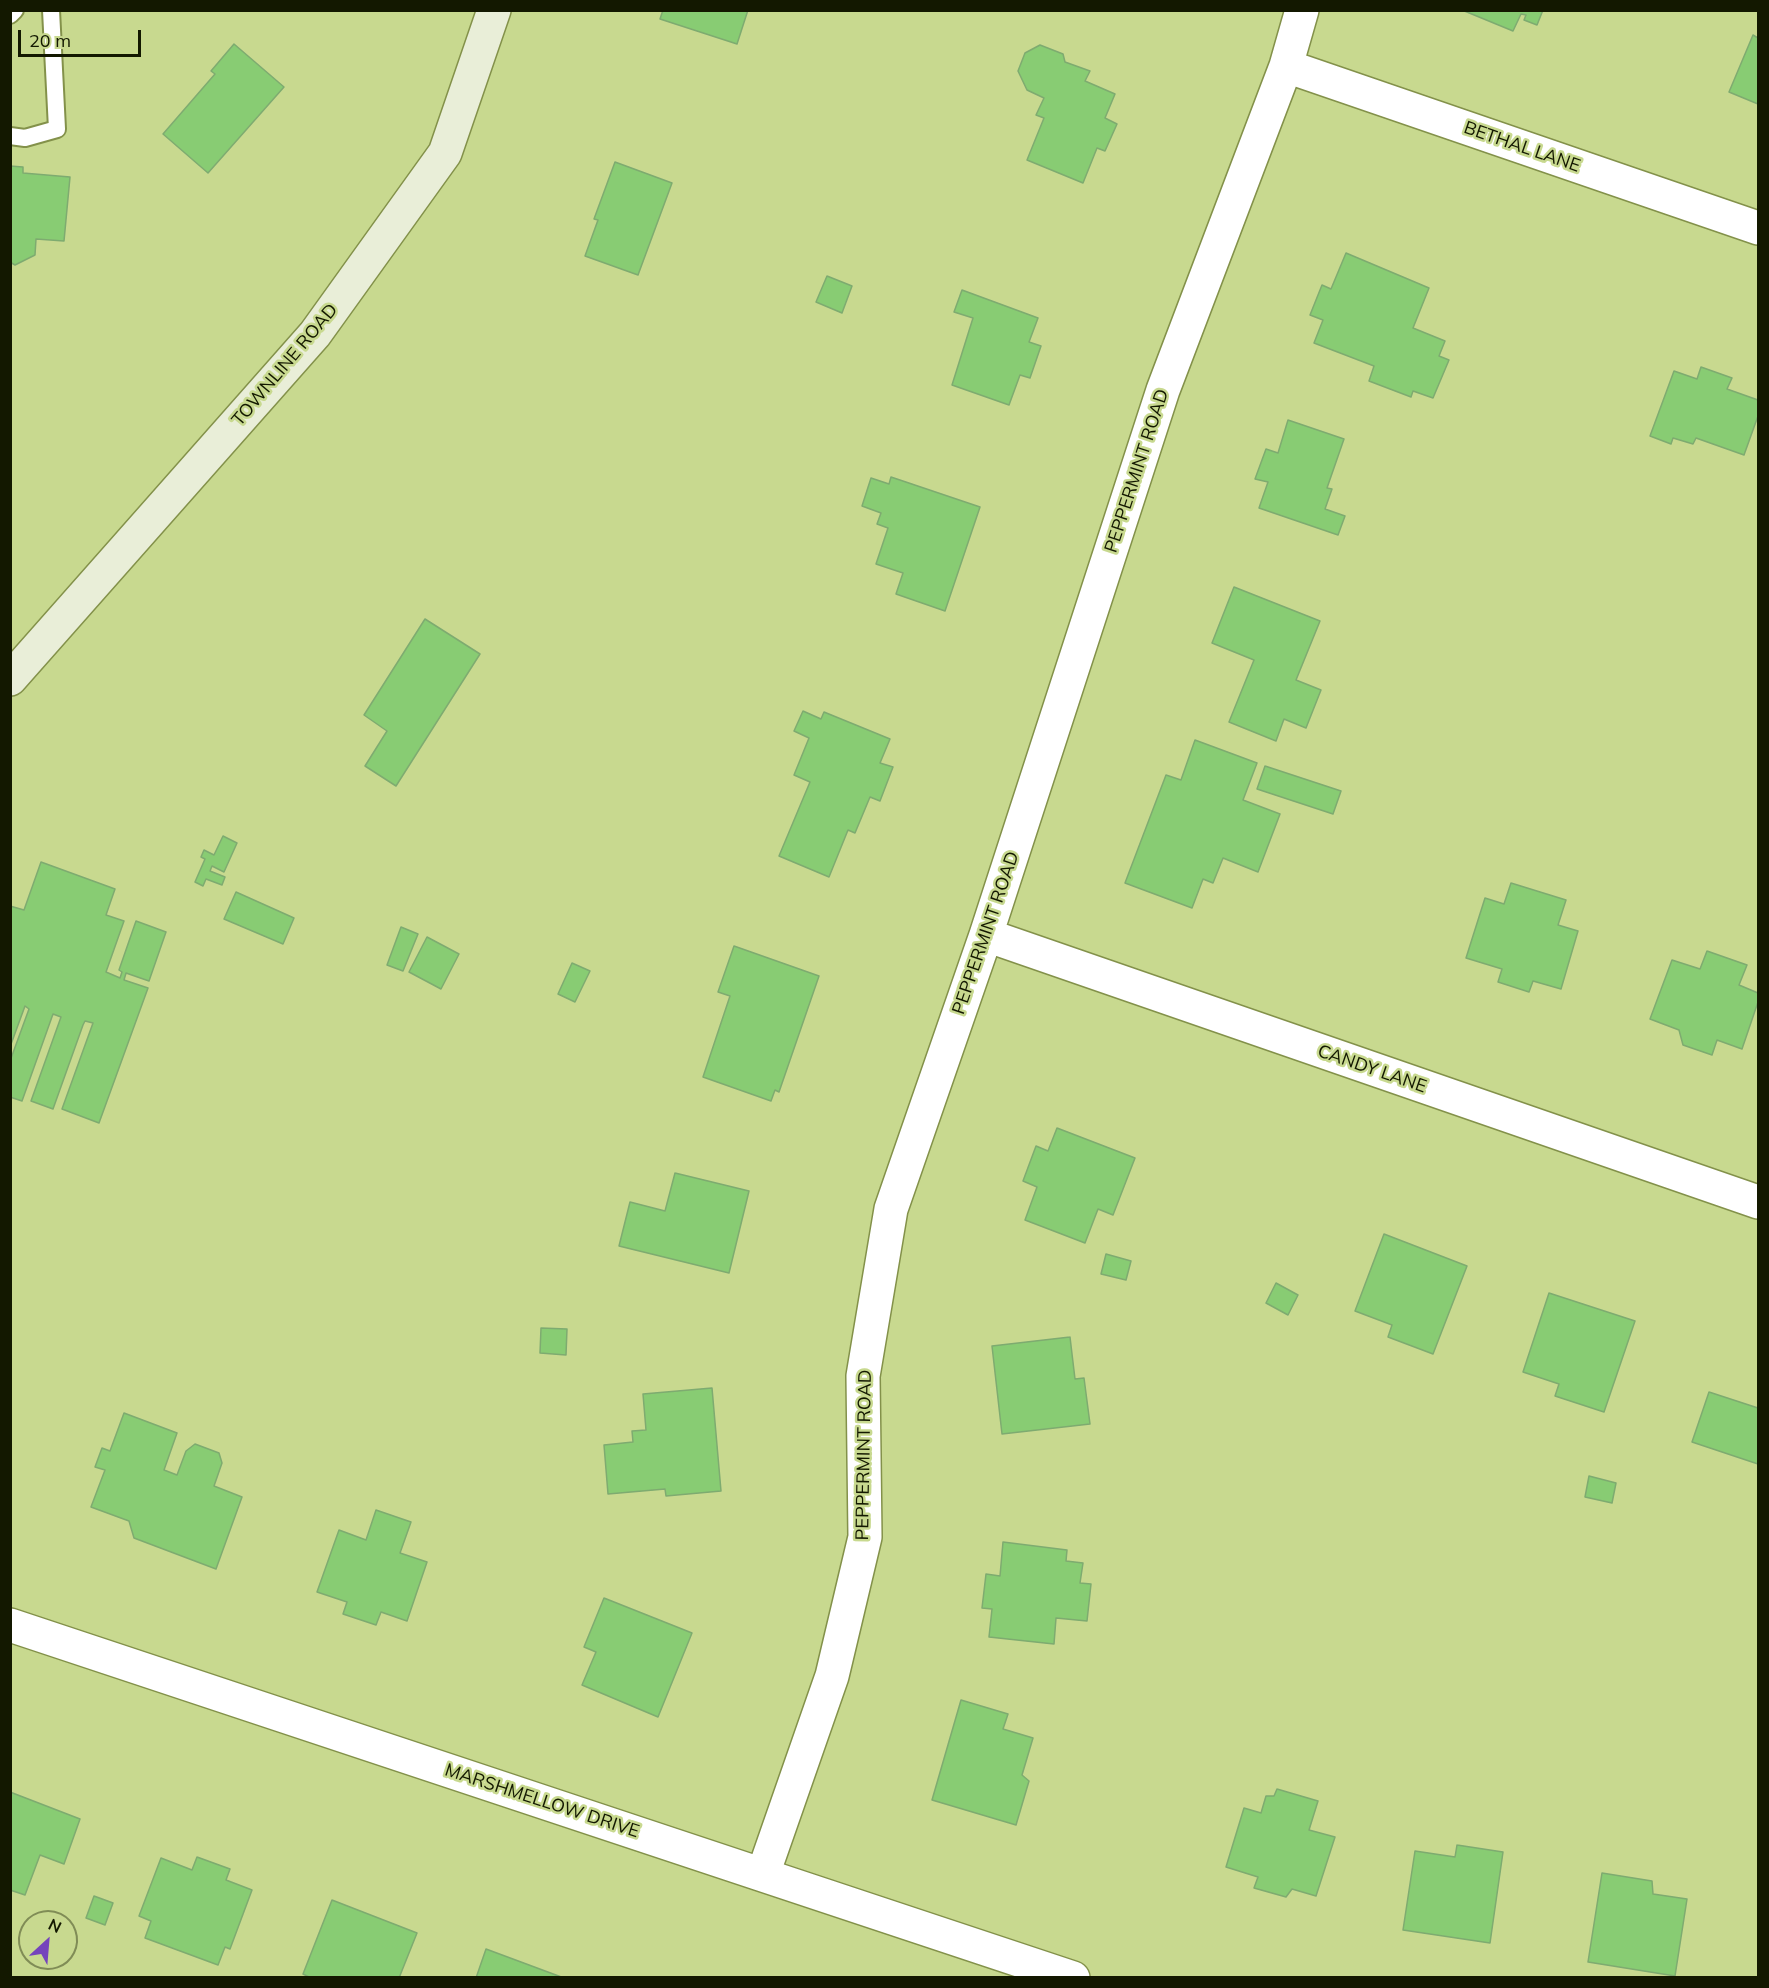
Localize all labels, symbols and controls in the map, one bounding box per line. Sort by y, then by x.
scale bar [21,18,144,56]
text: 20 m [29,29,71,52]
street label: BETHAL LANE [1461,117,1583,177]
street label: TOWNLINE ROAD [228,299,342,431]
street label: PEPPERMINT ROAD [1100,387,1174,555]
street label: PEPPERMINT ROAD [948,849,1024,1017]
street label: CANDY LANE [1315,1040,1429,1098]
street label: PEPPERMINT ROAD [852,1370,876,1540]
street label: MARSHMELLOW DRIVE [442,1759,642,1843]
north arrow [18,1910,78,1970]
text: N [45,1914,65,1937]

